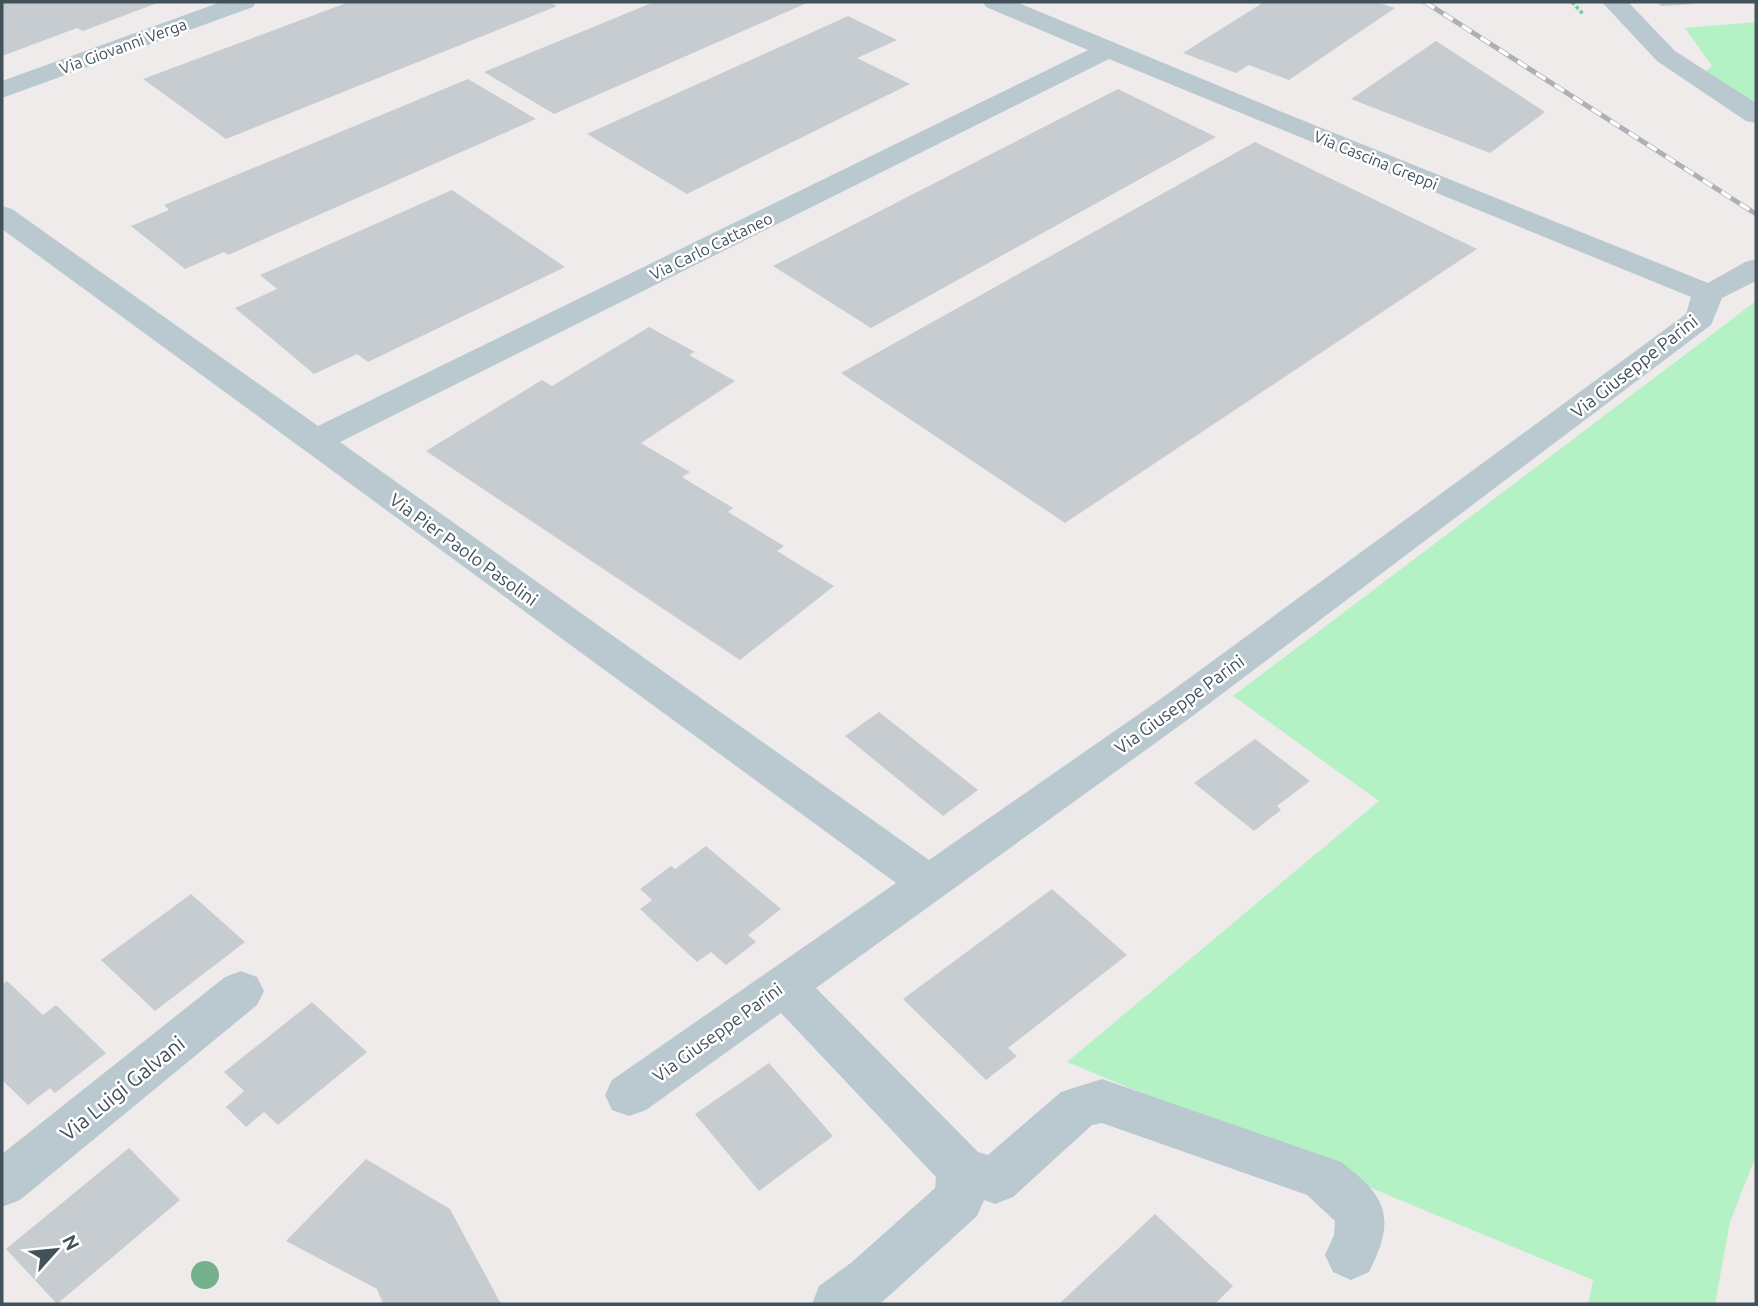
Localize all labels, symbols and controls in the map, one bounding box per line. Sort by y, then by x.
street label: Via Giovanni Verga [57,15,189,77]
street label: Via Cascina Greppi [1311,127,1441,193]
street label: Via Carlo Cattaneo [647,209,775,283]
street label: Via Giuseppe Parini [1567,310,1701,422]
street label: Via Pier Paolo Pasolini [386,489,542,609]
street label: Via Giuseppe Parini [1110,650,1248,758]
street label: Via Giuseppe Parini [648,978,786,1086]
street label: Via Luigi Galvani [55,1031,189,1145]
north arrow [21,1215,91,1285]
text: N [58,1231,84,1254]

